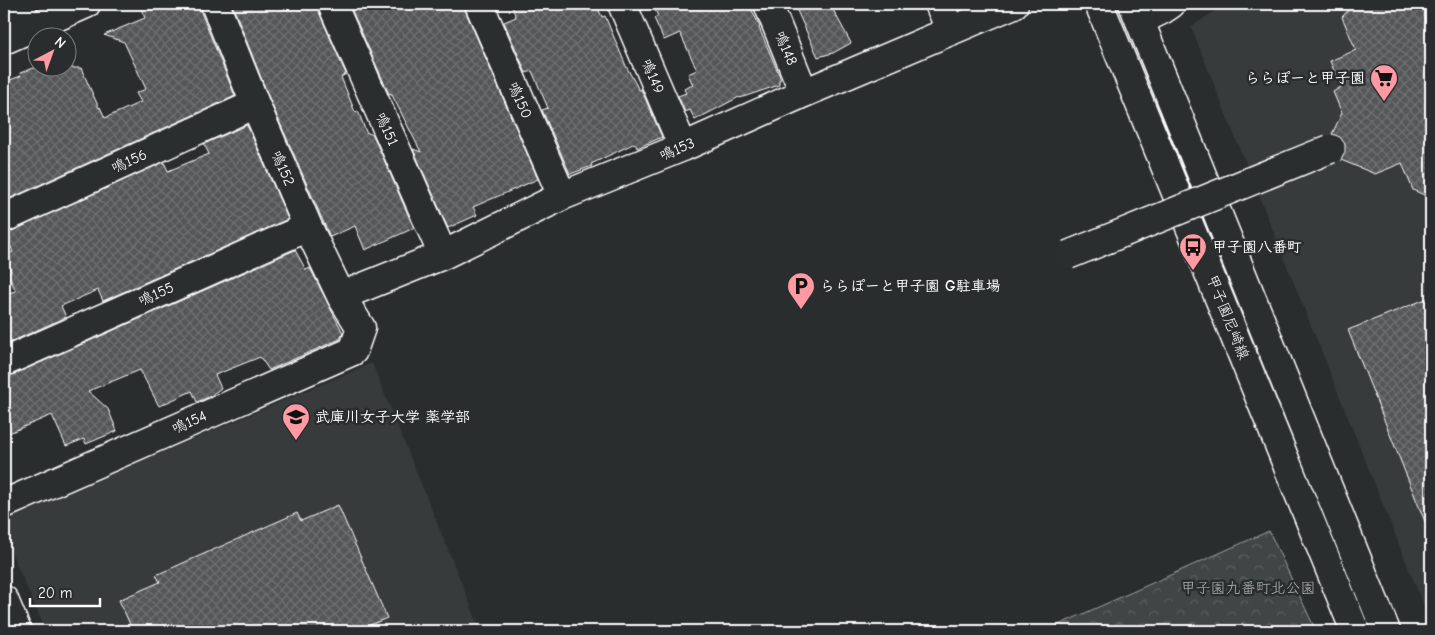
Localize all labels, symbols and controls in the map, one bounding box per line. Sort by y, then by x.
north arrow [28,28,78,78]
street label: 鳴148 [771,28,801,68]
text: N [51,33,69,52]
street label: 鳴149 [638,56,668,96]
supermarket icon: ららぽーと甲子園 [1369,63,1399,102]
place label: ららぽーと甲子園 [1245,69,1365,87]
street label: 鳴150 [504,79,536,121]
street label: 鳴151 [372,109,402,149]
street label: 鳴153 [657,134,697,164]
street label: 鳴156 [108,145,150,177]
street label: 鳴152 [267,147,299,189]
bus stop icon: 甲子園八番町 [1178,232,1208,271]
place label: 甲子園八番町 [1212,238,1302,256]
parking icon: ららぽーと甲子園 G駐車場 [786,271,816,310]
street label: 甲子園尼崎線 [1203,272,1253,362]
place label: ららぽーと甲子園 G駐車場 [820,277,1001,295]
street label: 鳴155 [135,278,177,310]
school or university icon: 武庫川女子大学 薬学部 [281,402,311,441]
street label: 鳴154 [169,406,209,438]
place label: 武庫川女子大学 薬学部 [315,408,470,426]
scale bar [30,575,100,607]
park label: 甲子園九番町北公園 [1180,579,1316,597]
text: 20 m [38,584,72,602]

